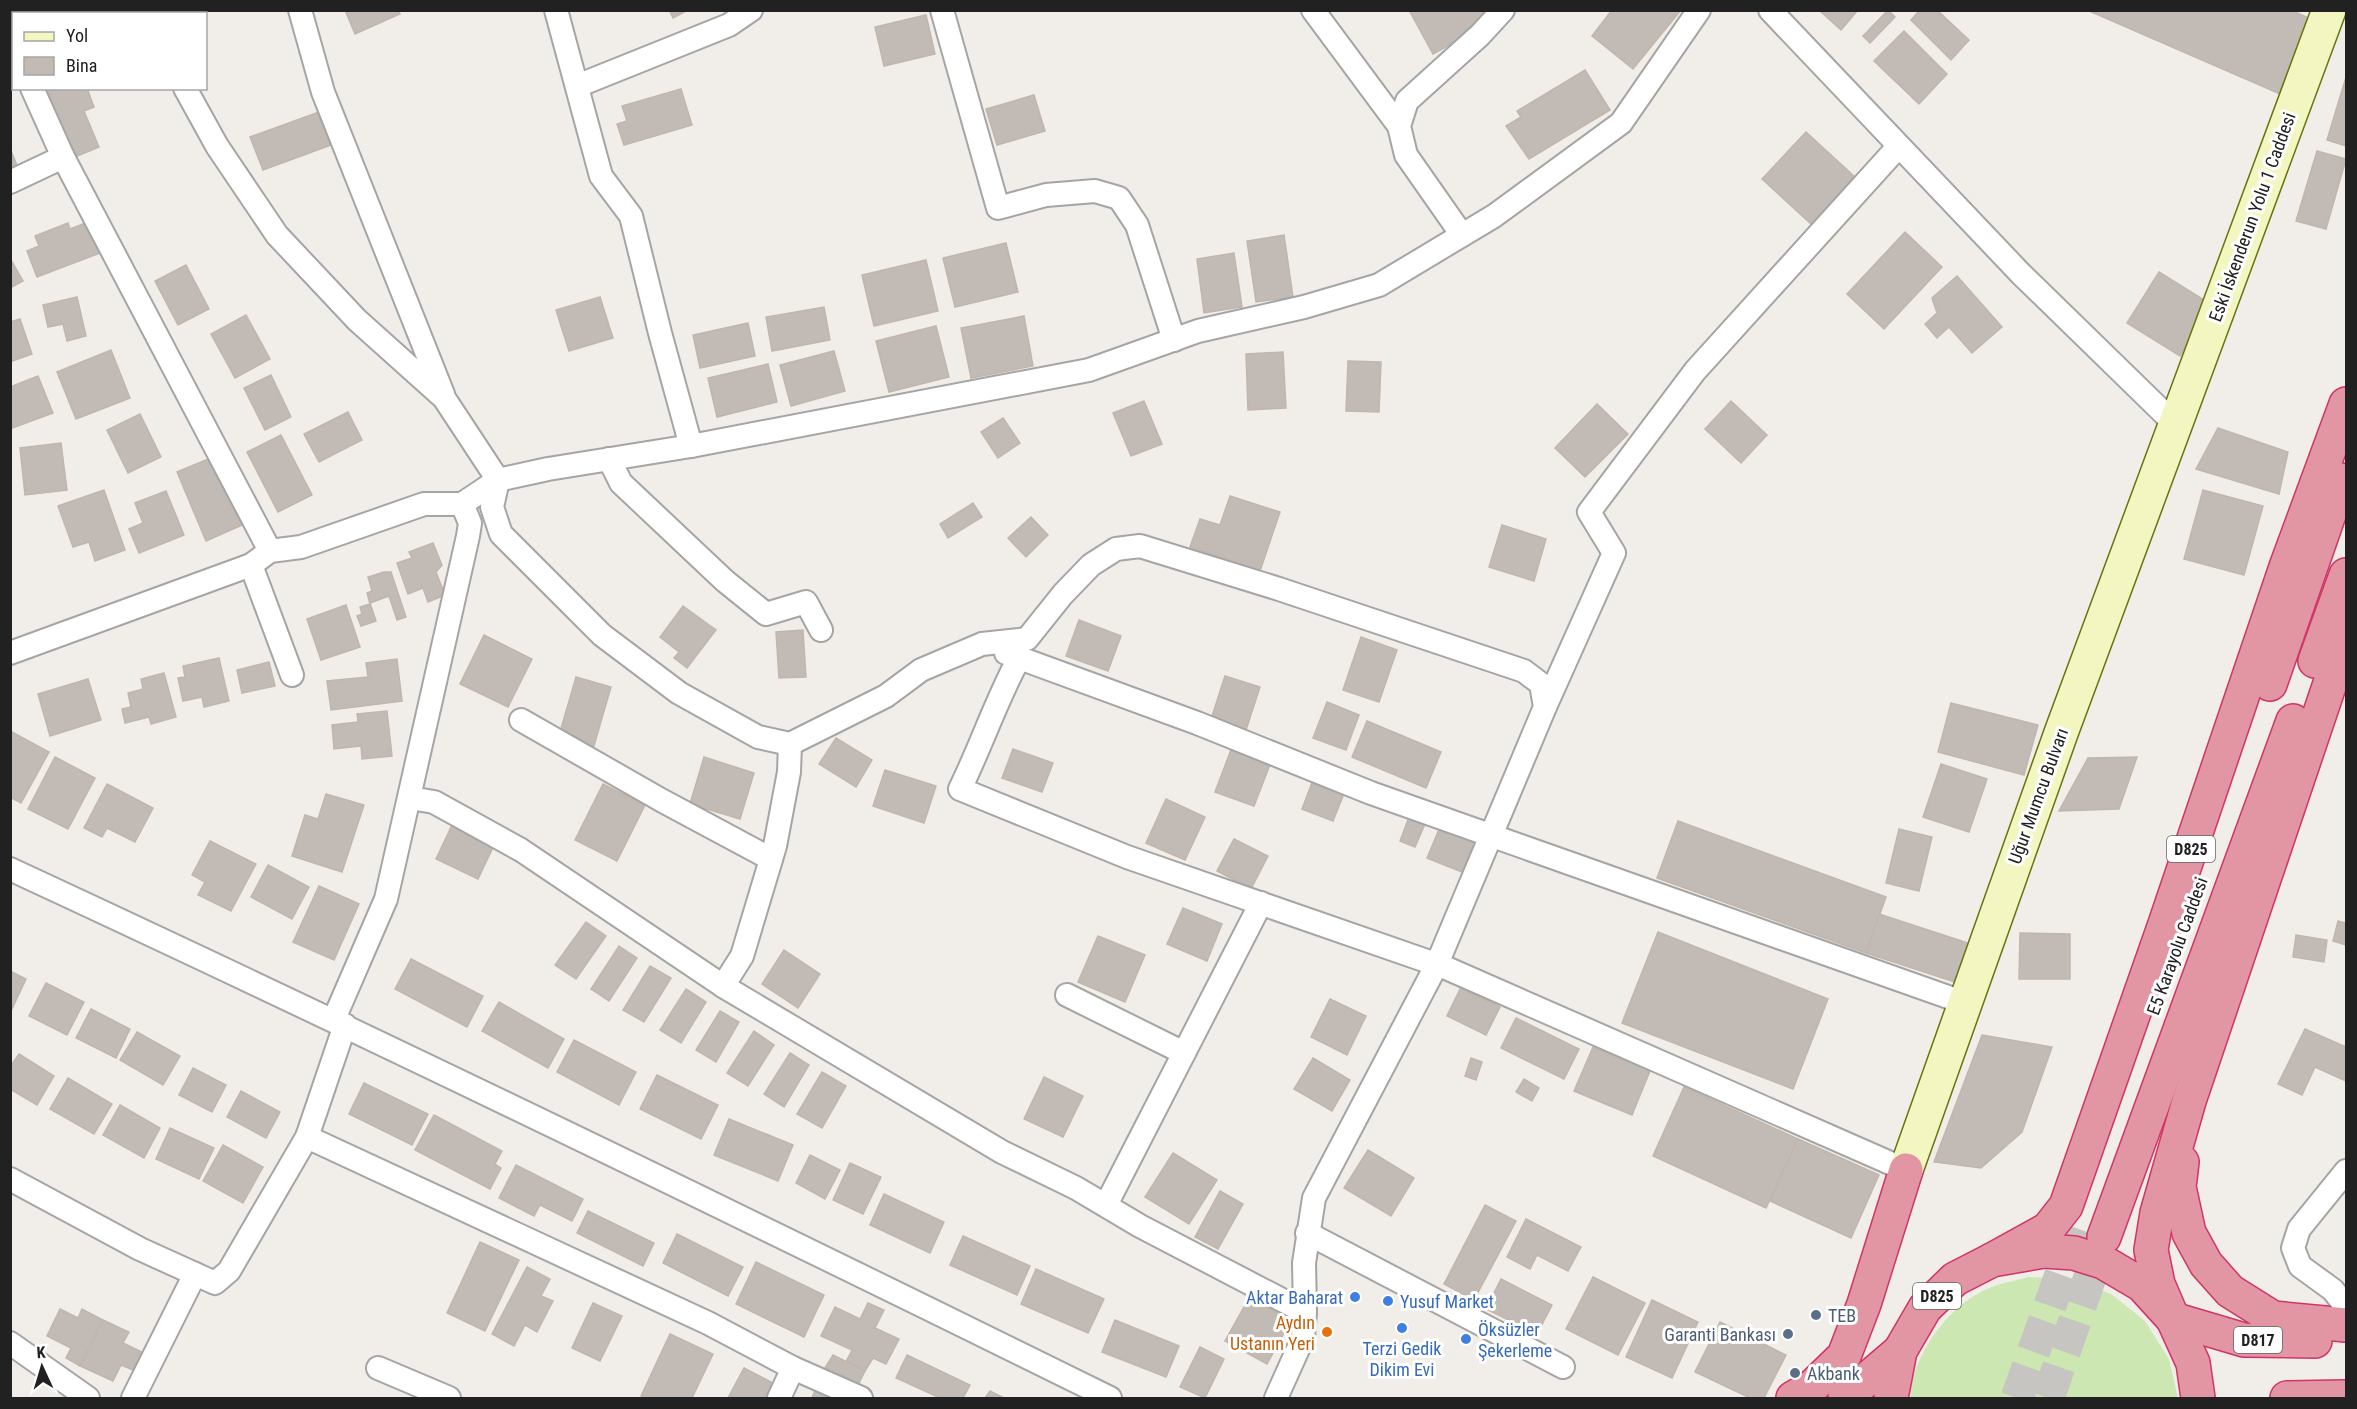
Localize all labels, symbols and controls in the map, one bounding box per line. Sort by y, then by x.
legend [12,12,207,90]
text: Yol [66,25,88,46]
text: Bina [66,55,97,76]
street label: Eski İskenderun Yolu 1 Caddesi [2204,110,2300,324]
street label: Uğur Mumcu Bulvarı [2004,725,2072,867]
road number: D825 [2167,836,2215,862]
street label: E5 Karayolu Caddesi [2142,874,2212,1018]
road number: D825 [1913,1283,1961,1309]
place label: Aktar Baharat [1246,1287,1343,1308]
marker: Aktar Baharat [1348,1290,1362,1304]
place label: Yusuf Market [1400,1291,1494,1312]
marker: Yusuf Market [1381,1294,1395,1308]
place label: TEB [1828,1305,1856,1326]
marker: TEB [1809,1308,1823,1322]
place label: Aydın Ustanın Yeri [1230,1312,1315,1354]
place label: Öksüzler Şekerleme [1478,1319,1552,1361]
marker: Terzi Gedik Dikim Evi [1395,1321,1409,1335]
place label: Garanti Bankası [1664,1324,1776,1345]
marker: Aydın Ustanın Yeri [1320,1325,1334,1339]
marker: Garanti Bankası [1781,1327,1795,1341]
road number: D817 [2234,1327,2282,1353]
marker: Öksüzler Şekerleme [1459,1332,1473,1346]
north arrow [12,1337,72,1397]
place label: Terzi Gedik Dikim Evi [1363,1338,1441,1380]
text: K [36,1343,46,1362]
place label: Akbank [1807,1363,1860,1384]
marker: Akbank [1788,1366,1802,1380]

